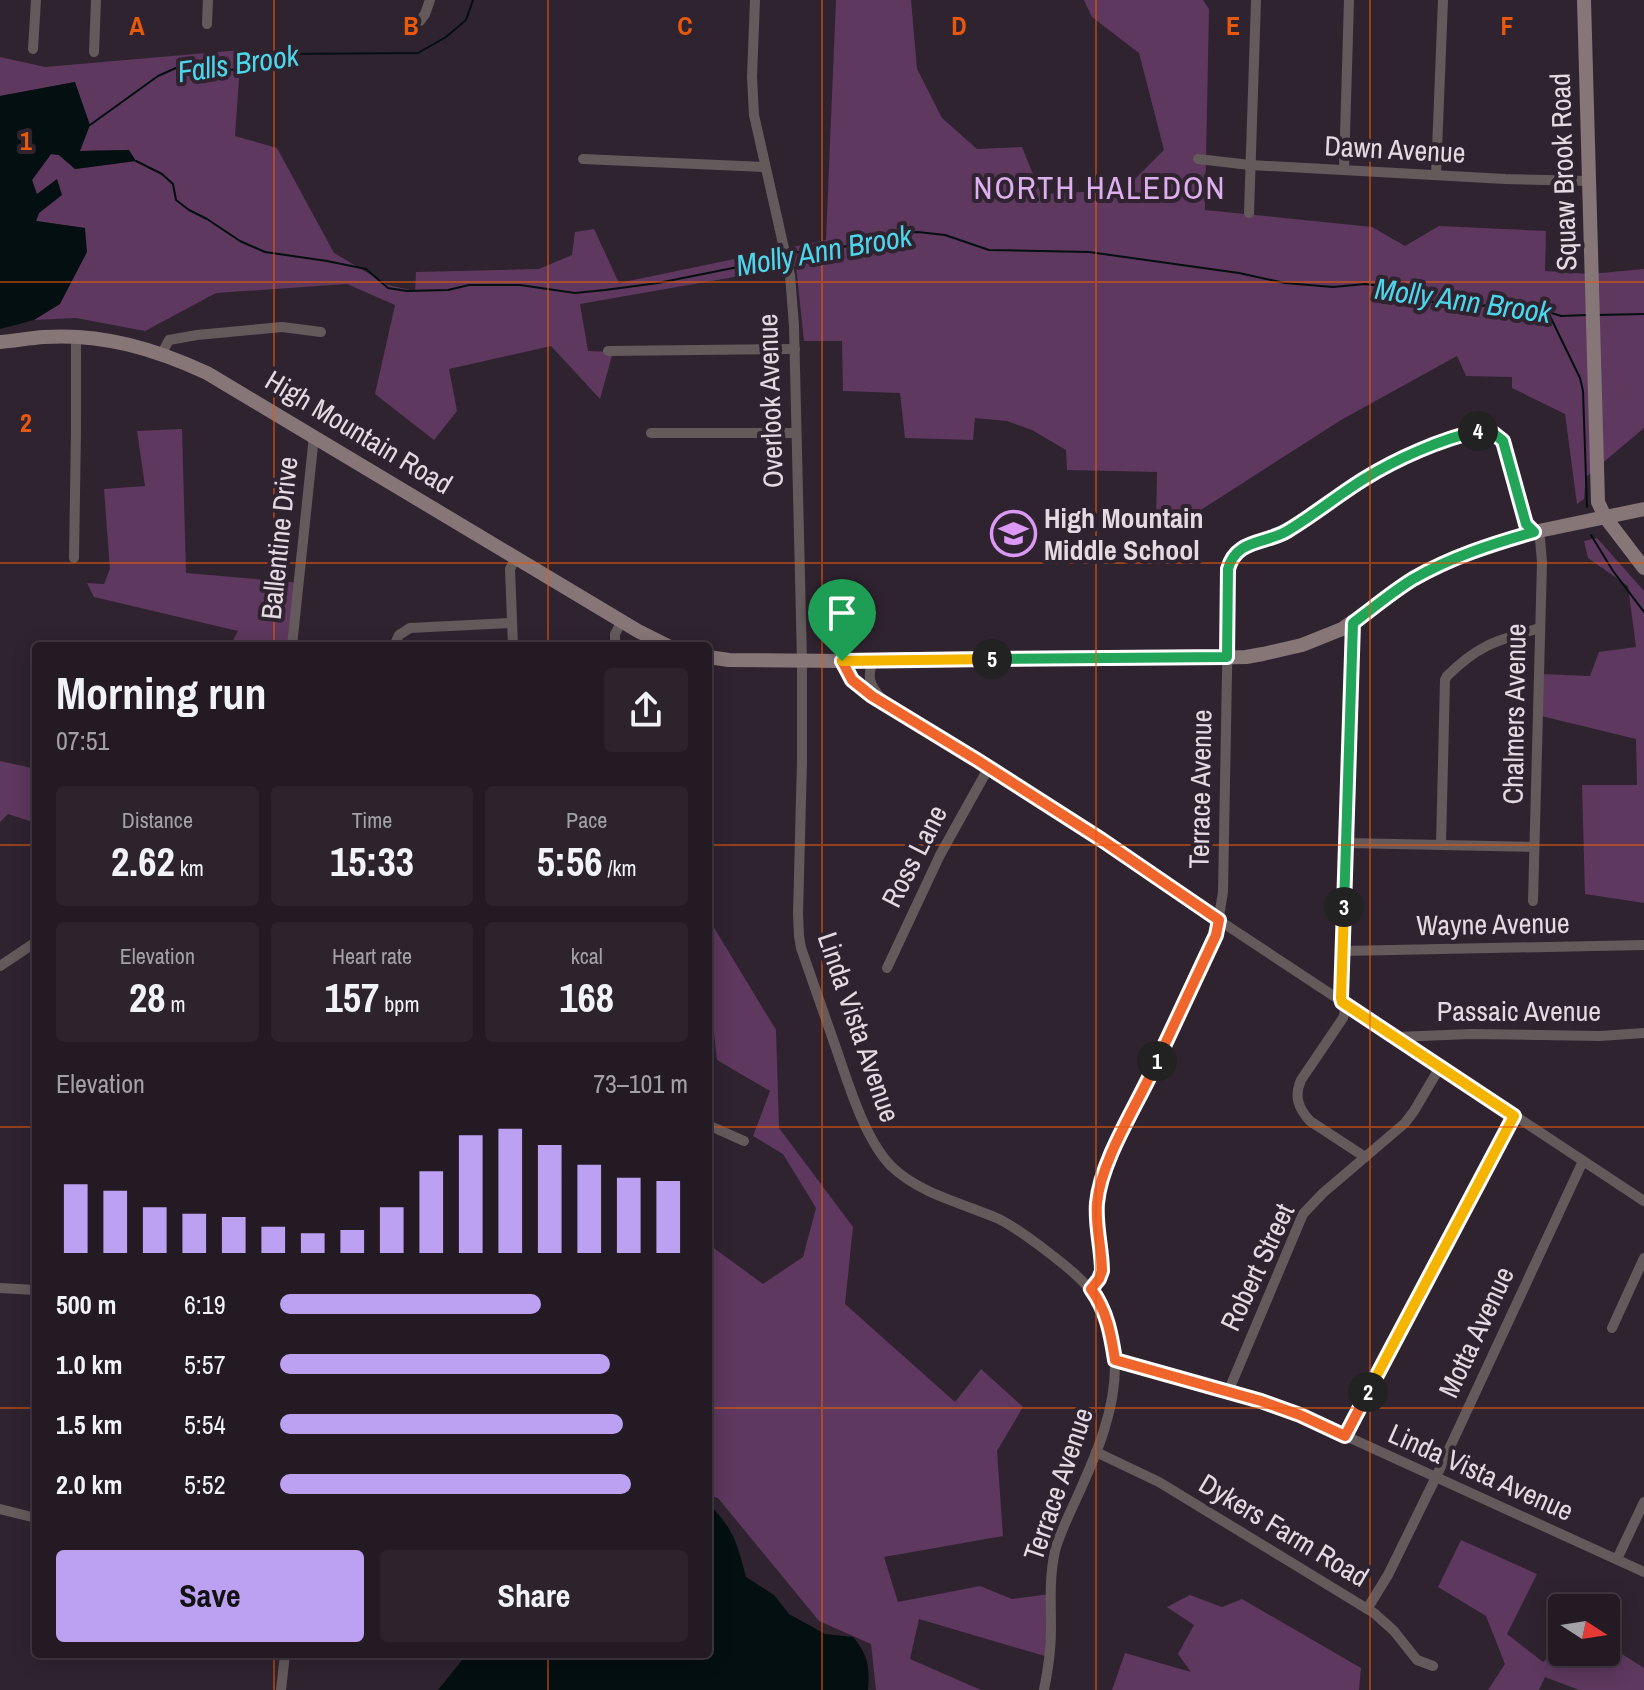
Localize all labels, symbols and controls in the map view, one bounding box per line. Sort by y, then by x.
text: A [129,8,145,43]
text: B [403,8,419,43]
text: C [677,8,693,43]
text: D [951,8,967,43]
text: E [1226,8,1240,43]
text: F [1500,8,1514,43]
water label: Falls Brook [175,34,303,91]
street label: Squaw Brook Road [1541,72,1585,272]
text: 1 [20,123,32,158]
street label: Dawn Avenue [1323,126,1467,172]
district label: NORTH HALEDON [974,166,1226,209]
water label: Molly Ann Brook [733,215,916,285]
water label: Molly Ann Brook [1372,268,1555,332]
street label: Overlook Avenue [748,313,792,489]
street label: High Mountain Road [258,361,460,503]
text: 2 [20,405,32,440]
pin: 4 [1458,411,1498,451]
text: 4 [1473,416,1483,446]
street label: Ballentine Drive [252,455,306,621]
place label: High Mountain Middle School [1044,499,1203,569]
school or university icon: High Mountain Middle School [989,510,1037,558]
pin [808,579,876,661]
icon: arrive [820,591,864,635]
street label: Chalmers Avenue [1493,623,1535,805]
pin: 5 [972,639,1012,679]
text: 5 [987,644,997,674]
text: Morning run [56,663,266,723]
button: share [604,668,688,752]
street label: Terrace Avenue [1180,709,1220,869]
text: 07:51 [56,723,109,758]
street label: Ross Lane [872,798,956,914]
text: Distance [122,805,193,835]
text: Time [352,805,392,835]
text: Pace [566,805,607,835]
text: 2.62 [111,835,175,888]
text: 15:33 [330,835,414,888]
text: 5:56 [537,835,602,888]
text: km [175,853,204,883]
text: /km [602,853,637,883]
pin: 3 [1324,887,1364,927]
text: 3 [1339,892,1349,922]
street label: Wayne Avenue [1416,904,1570,944]
street label: Linda Vista Avenue [809,927,909,1127]
text: Elevation [120,941,195,971]
text: Heart rate [332,941,412,971]
text: kcal [571,941,603,971]
text: 28 [129,971,166,1024]
text: 157 [325,971,379,1024]
text: 168 [559,971,614,1024]
text: m [166,989,186,1019]
text: bpm [379,989,419,1019]
street label: Passaic Avenue [1437,992,1601,1030]
pin: 1 [1137,1041,1177,1081]
text: 1 [1152,1046,1162,1076]
text: Elevation [56,1066,145,1101]
text: 73–101 m [593,1066,688,1101]
street label: Robert Street [1211,1197,1303,1337]
street label: Motta Avenue [1429,1261,1523,1403]
text: 500 m [56,1287,116,1322]
text: 6:19 [184,1287,226,1322]
text: 1.0 km [56,1347,122,1382]
text: 5:57 [184,1347,226,1382]
pin: 2 [1348,1372,1388,1412]
text: 2 [1363,1377,1373,1407]
street label: Terrace Avenue [1014,1403,1102,1565]
text: 1.5 km [56,1407,122,1442]
text: 5:54 [184,1407,226,1442]
street label: Linda Vista Avenue [1383,1414,1579,1530]
street label: Dykers Farm Road [1192,1464,1376,1596]
text: 2.0 km [56,1467,122,1502]
text: 5:52 [184,1467,226,1502]
button: Save [56,1550,364,1642]
button: Share [380,1550,688,1642]
north arrow [1548,1594,1620,1666]
map controls [1548,1594,1620,1666]

